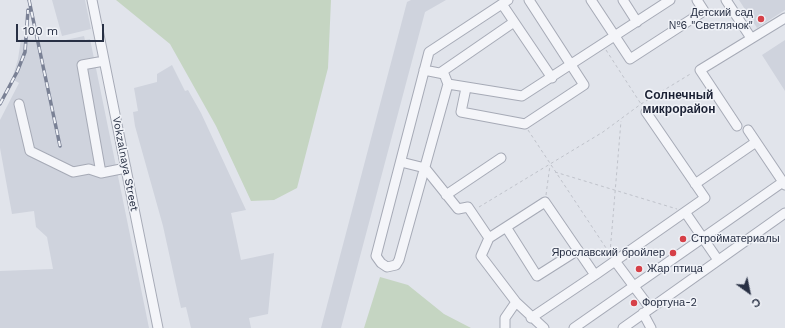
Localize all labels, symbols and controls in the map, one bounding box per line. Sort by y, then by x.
place label: Детский сад №6 "Светлячок" [668,6,753,32]
marker: Детский сад №6 "Светлячок" [756,14,766,24]
scale bar [18,16,106,42]
text: 100 m [23,24,58,38]
district label: Солнечный микрорайон [643,88,715,116]
street label: Vokzalnaya Street [109,115,141,213]
place label: Стройматериалы [691,232,780,246]
marker: Стройматериалы [678,234,688,244]
place label: Ярославский бройлер [551,246,665,260]
marker: Ярославский бройлер [668,248,678,258]
place label: Жар птица [647,262,703,276]
marker: Жар птица [634,264,644,274]
north arrow [729,272,769,312]
text: С [749,295,763,310]
place label: Фортуна-2 [642,296,697,310]
marker: Фортуна-2 [629,298,639,308]

